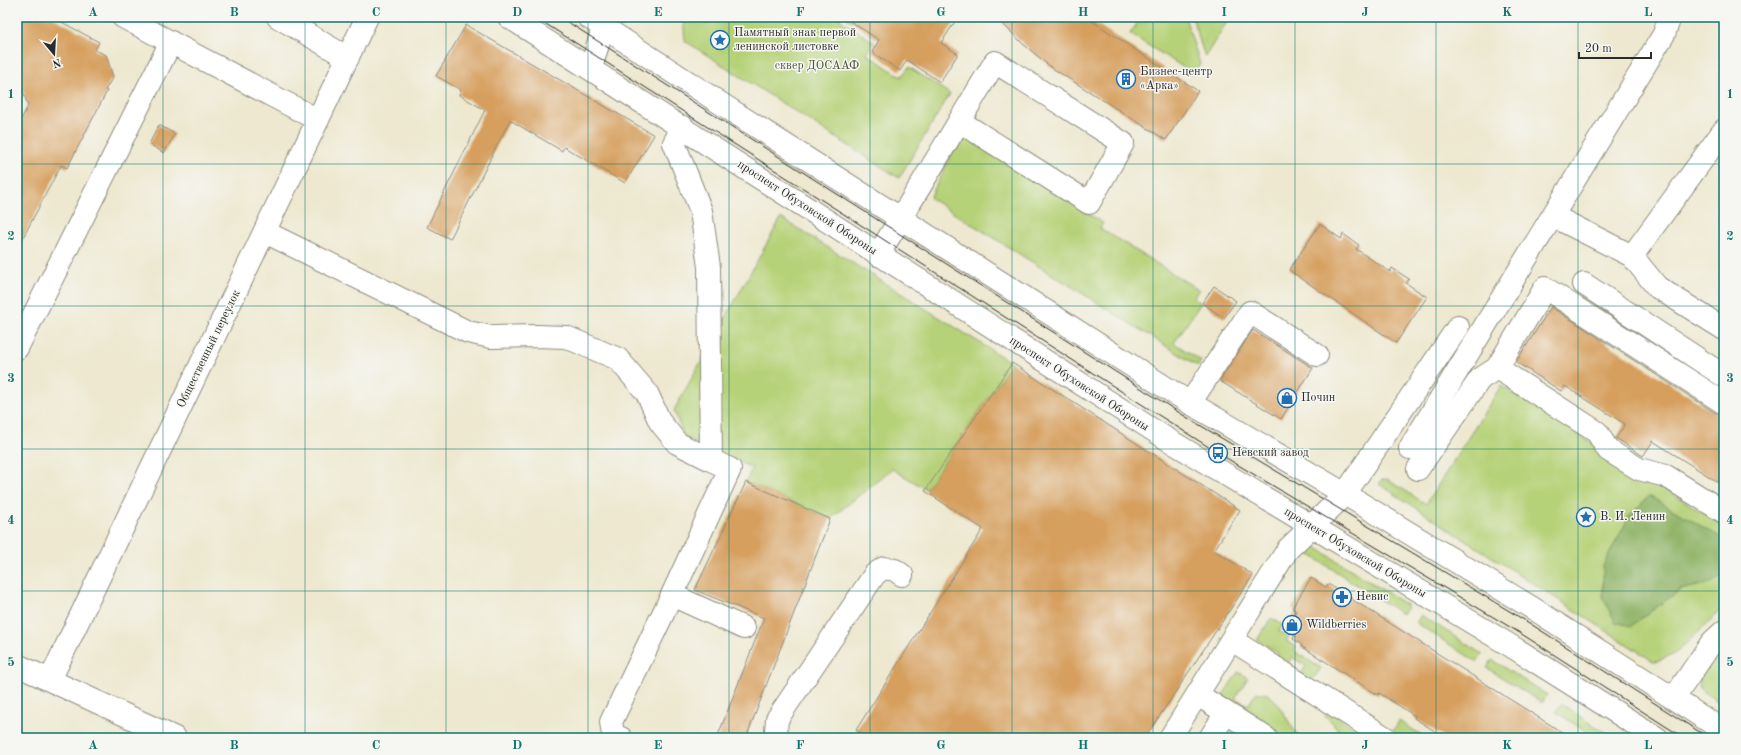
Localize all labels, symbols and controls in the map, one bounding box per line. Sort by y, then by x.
text: A [88,6,98,19]
text: B [229,6,239,19]
text: C [372,6,380,19]
text: D [512,6,522,19]
text: E [654,6,663,19]
text: F [796,6,805,19]
text: G [936,6,946,19]
text: H [1078,6,1089,19]
text: I [1221,6,1227,19]
text: J [1361,6,1369,19]
text: K [1502,6,1512,19]
text: L [1644,6,1653,19]
place label: Памятный знак первой ленинской листовке [734,27,856,53]
place icon: Памятный знак первой ленинской листовке [709,29,731,51]
north arrow [34,34,74,74]
scale bar [1579,34,1651,60]
text: 20 m [1585,43,1612,55]
text: N [50,56,62,69]
park label: сквер ДОСААФ [775,60,859,72]
place label: Бизнес-центр «Арка» [1140,66,1212,92]
building icon: Бизнес-центр «Арка» [1115,68,1137,90]
text: 1 [7,88,15,101]
text: 1 [1726,88,1734,101]
street label: проспект Обуховской Обороны [735,158,879,258]
text: 2 [7,230,15,243]
text: 2 [1726,230,1734,243]
street label: Общественный переулок [175,288,243,410]
street label: проспект Обуховской Обороны [1007,334,1151,434]
text: 3 [7,372,15,385]
text: 3 [1726,372,1734,385]
shop icon: Почин [1276,387,1298,409]
place label: Почин [1301,392,1336,404]
bus stop icon: Невский завод [1207,442,1229,464]
place label: Невский завод [1232,447,1309,459]
street label: проспект Обуховской Обороны [1282,506,1428,600]
place icon: В. И. Ленин [1575,506,1597,528]
place label: В. И. Ленин [1600,511,1666,523]
text: 4 [7,514,15,527]
text: 4 [1726,514,1734,527]
pharmacy icon: Невис [1331,586,1353,608]
place label: Невис [1356,591,1388,603]
shop icon: Wildberries [1281,614,1303,636]
place label: Wildberries [1306,619,1367,631]
text: 5 [7,656,15,669]
text: 5 [1726,656,1734,669]
text: A [88,739,98,752]
text: B [229,739,239,752]
text: C [372,739,380,752]
text: D [512,739,522,752]
text: E [654,739,663,752]
text: F [796,739,805,752]
text: G [936,739,946,752]
text: H [1078,739,1089,752]
text: I [1221,739,1227,752]
text: J [1361,739,1369,752]
text: K [1502,739,1512,752]
text: L [1644,739,1653,752]

